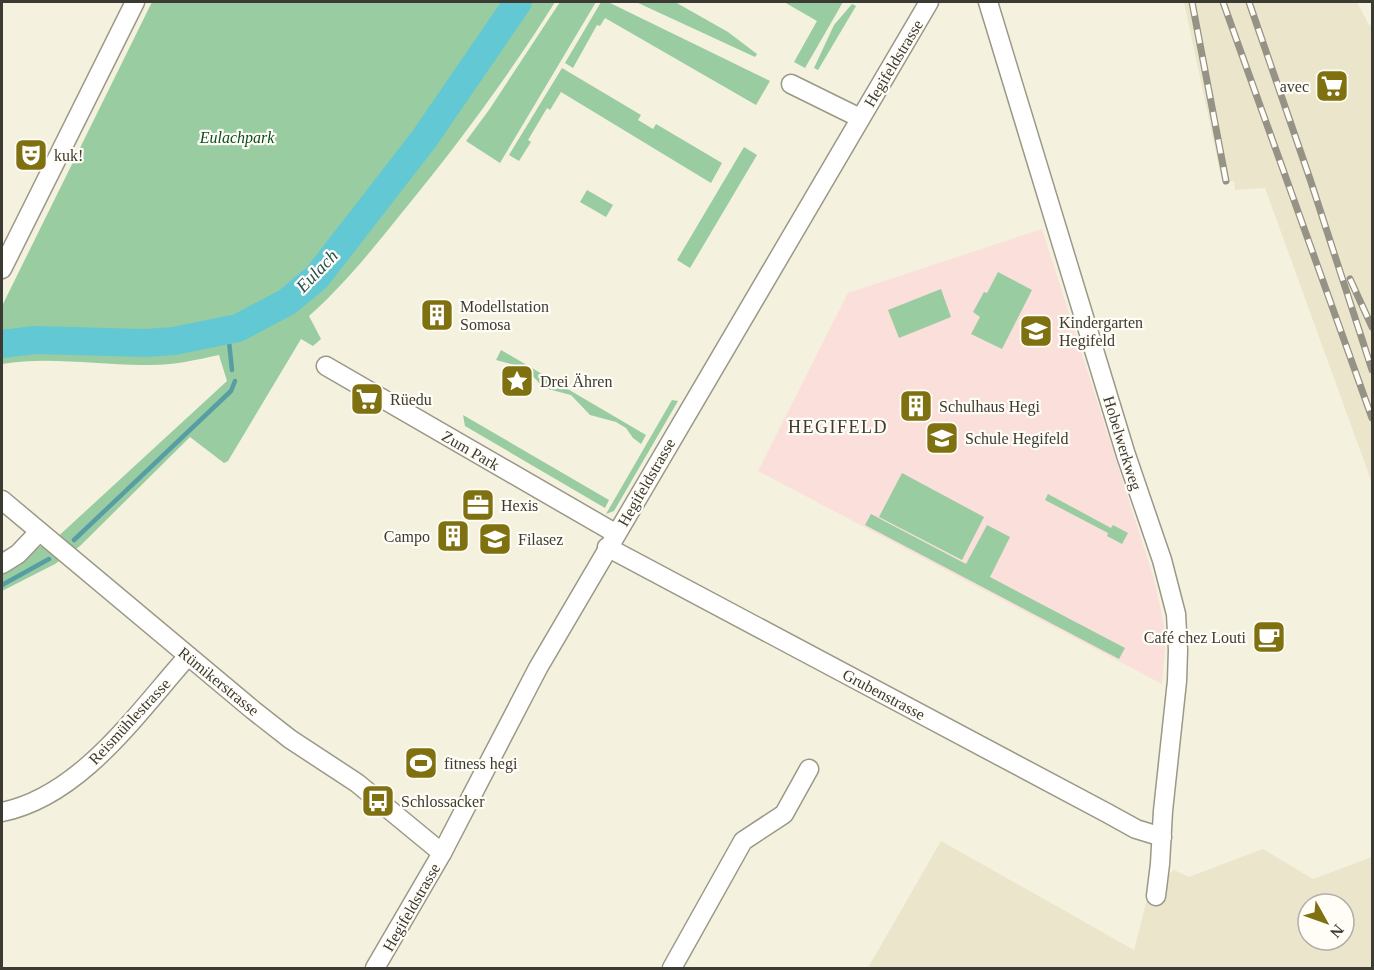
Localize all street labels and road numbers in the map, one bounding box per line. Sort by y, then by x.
street label: Hegifeldstrasse [861,17,927,110]
street label: Hobelwerkweg [1099,394,1145,493]
street label: Zum Park [439,427,503,474]
street label: Hegifeldstrasse [614,435,679,530]
street label: Rümikerstrasse [175,644,262,719]
street label: Grubenstrasse [840,666,928,723]
street label: Reismühlestrasse [85,675,173,768]
street label: Hegifeldstrasse [379,860,444,955]

